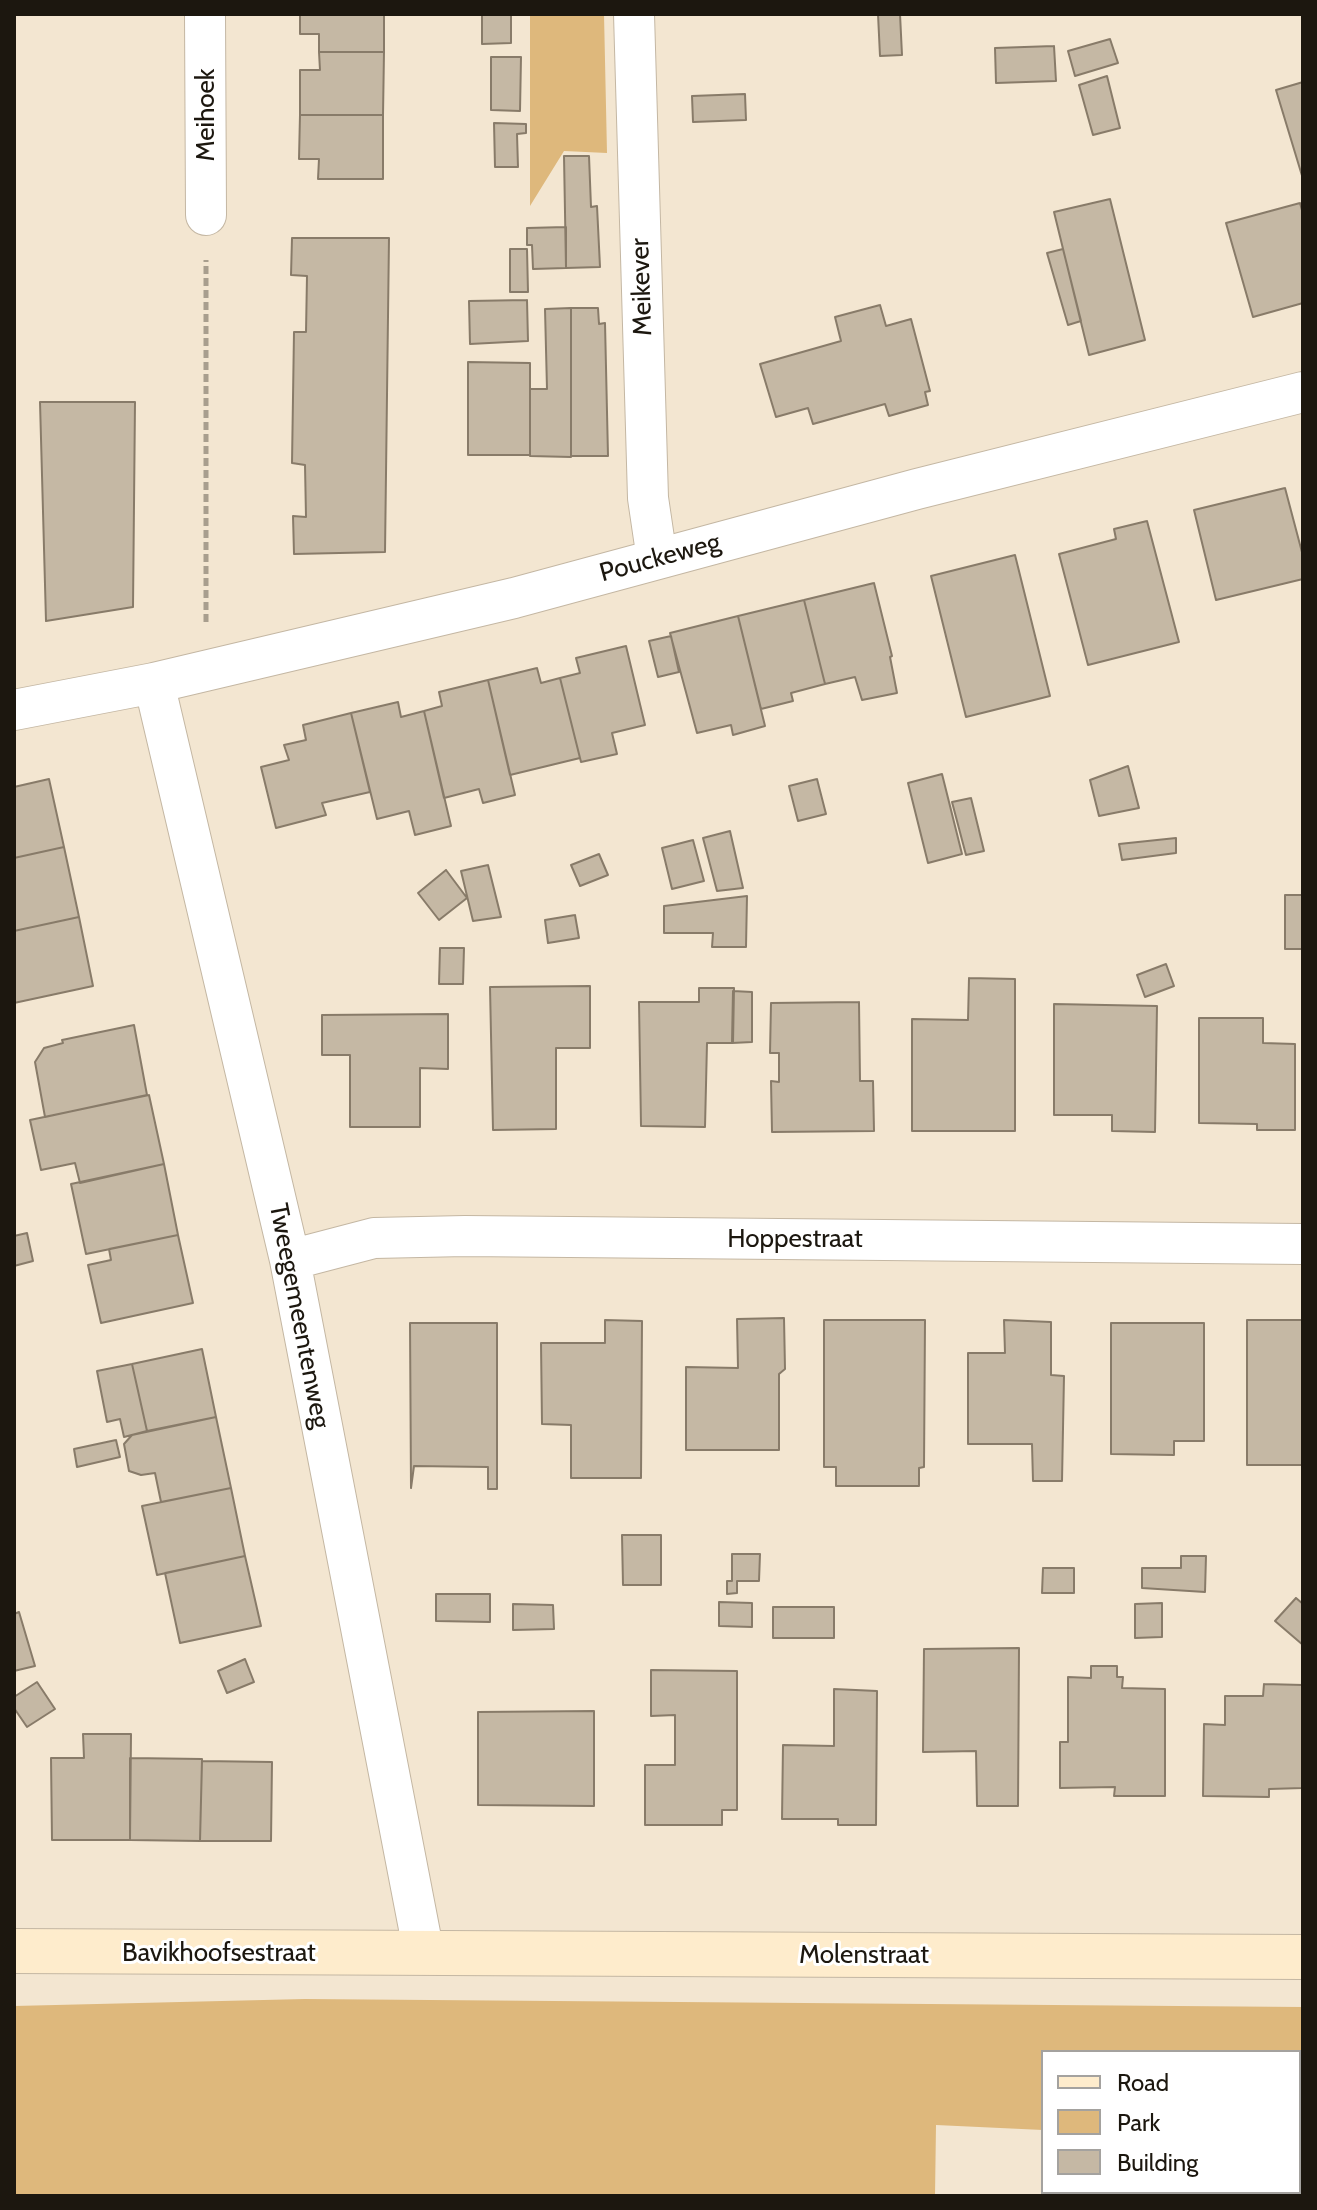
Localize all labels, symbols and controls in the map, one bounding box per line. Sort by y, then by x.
street label: Meihoek [190,69,222,161]
street label: Meikever [625,237,659,337]
street label: Pouckeweg [596,527,724,589]
street label: Tweegemeentenweg [262,1201,336,1431]
street label: Hoppestraat [727,1223,863,1255]
street label: Bavikhoofsestraat [122,1937,316,1969]
street label: Molenstraat [799,1939,929,1971]
legend [1041,2050,1301,2194]
text: Road [1117,2068,1169,2097]
text: Park [1117,2108,1160,2137]
text: Building [1117,2148,1198,2177]

